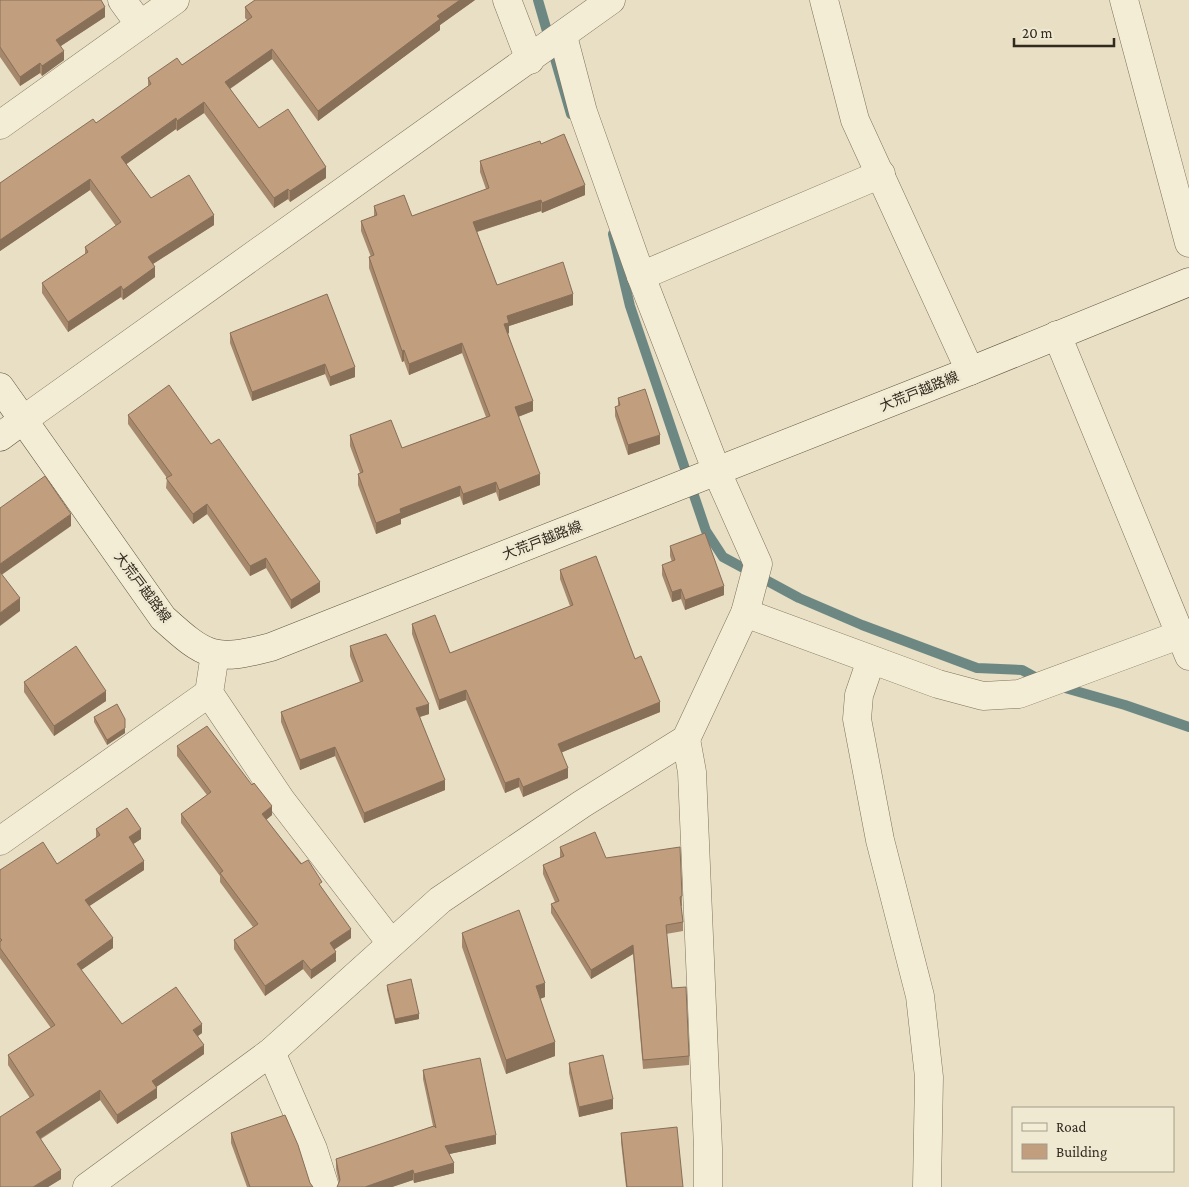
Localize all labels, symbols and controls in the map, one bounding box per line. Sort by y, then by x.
scale bar [1014,15,1114,47]
text: 20 m [1022,25,1053,41]
street label: 大荒戸越路線 [877,368,961,414]
street label: 大荒戸越路線 [500,517,584,563]
street label: 大荒戸越路線 [111,549,175,625]
legend [1012,1107,1174,1172]
text: Road [1056,1119,1087,1135]
text: Building [1056,1144,1107,1161]

